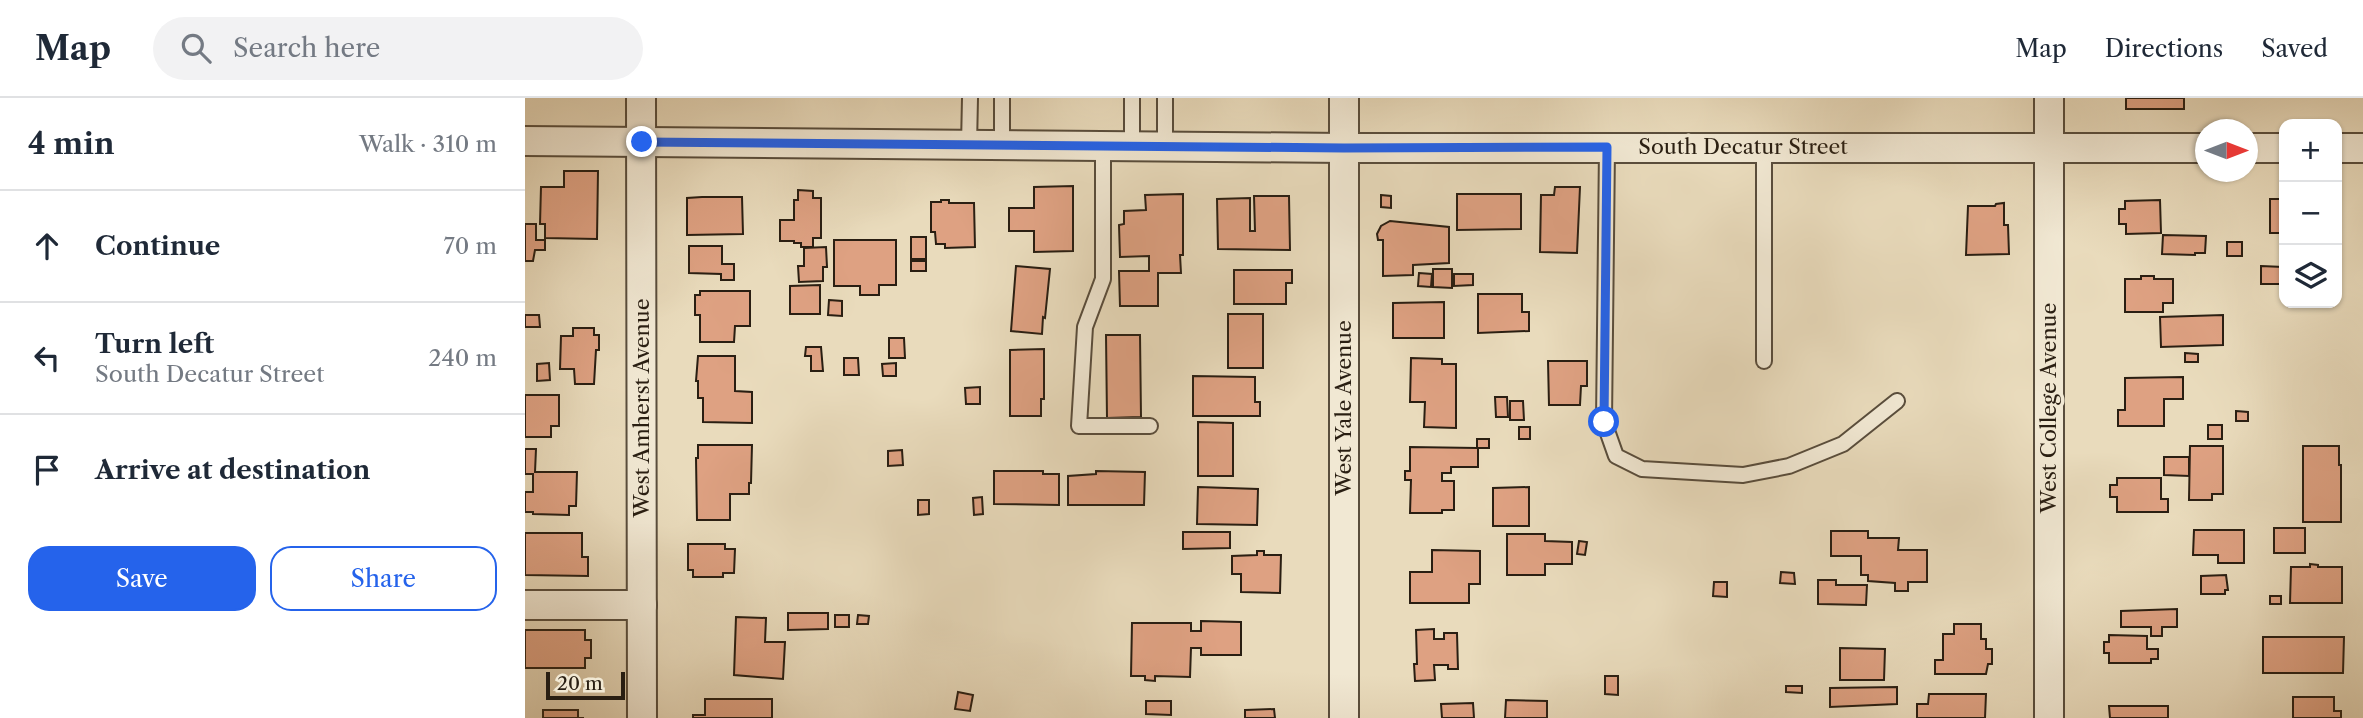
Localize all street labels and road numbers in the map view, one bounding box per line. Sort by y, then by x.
street label: South Decatur Street [1638,134,1848,159]
street label: West Amherst Avenue [629,299,654,518]
street label: West College Avenue [2036,303,2061,514]
street label: West Yale Avenue [1331,320,1356,497]

